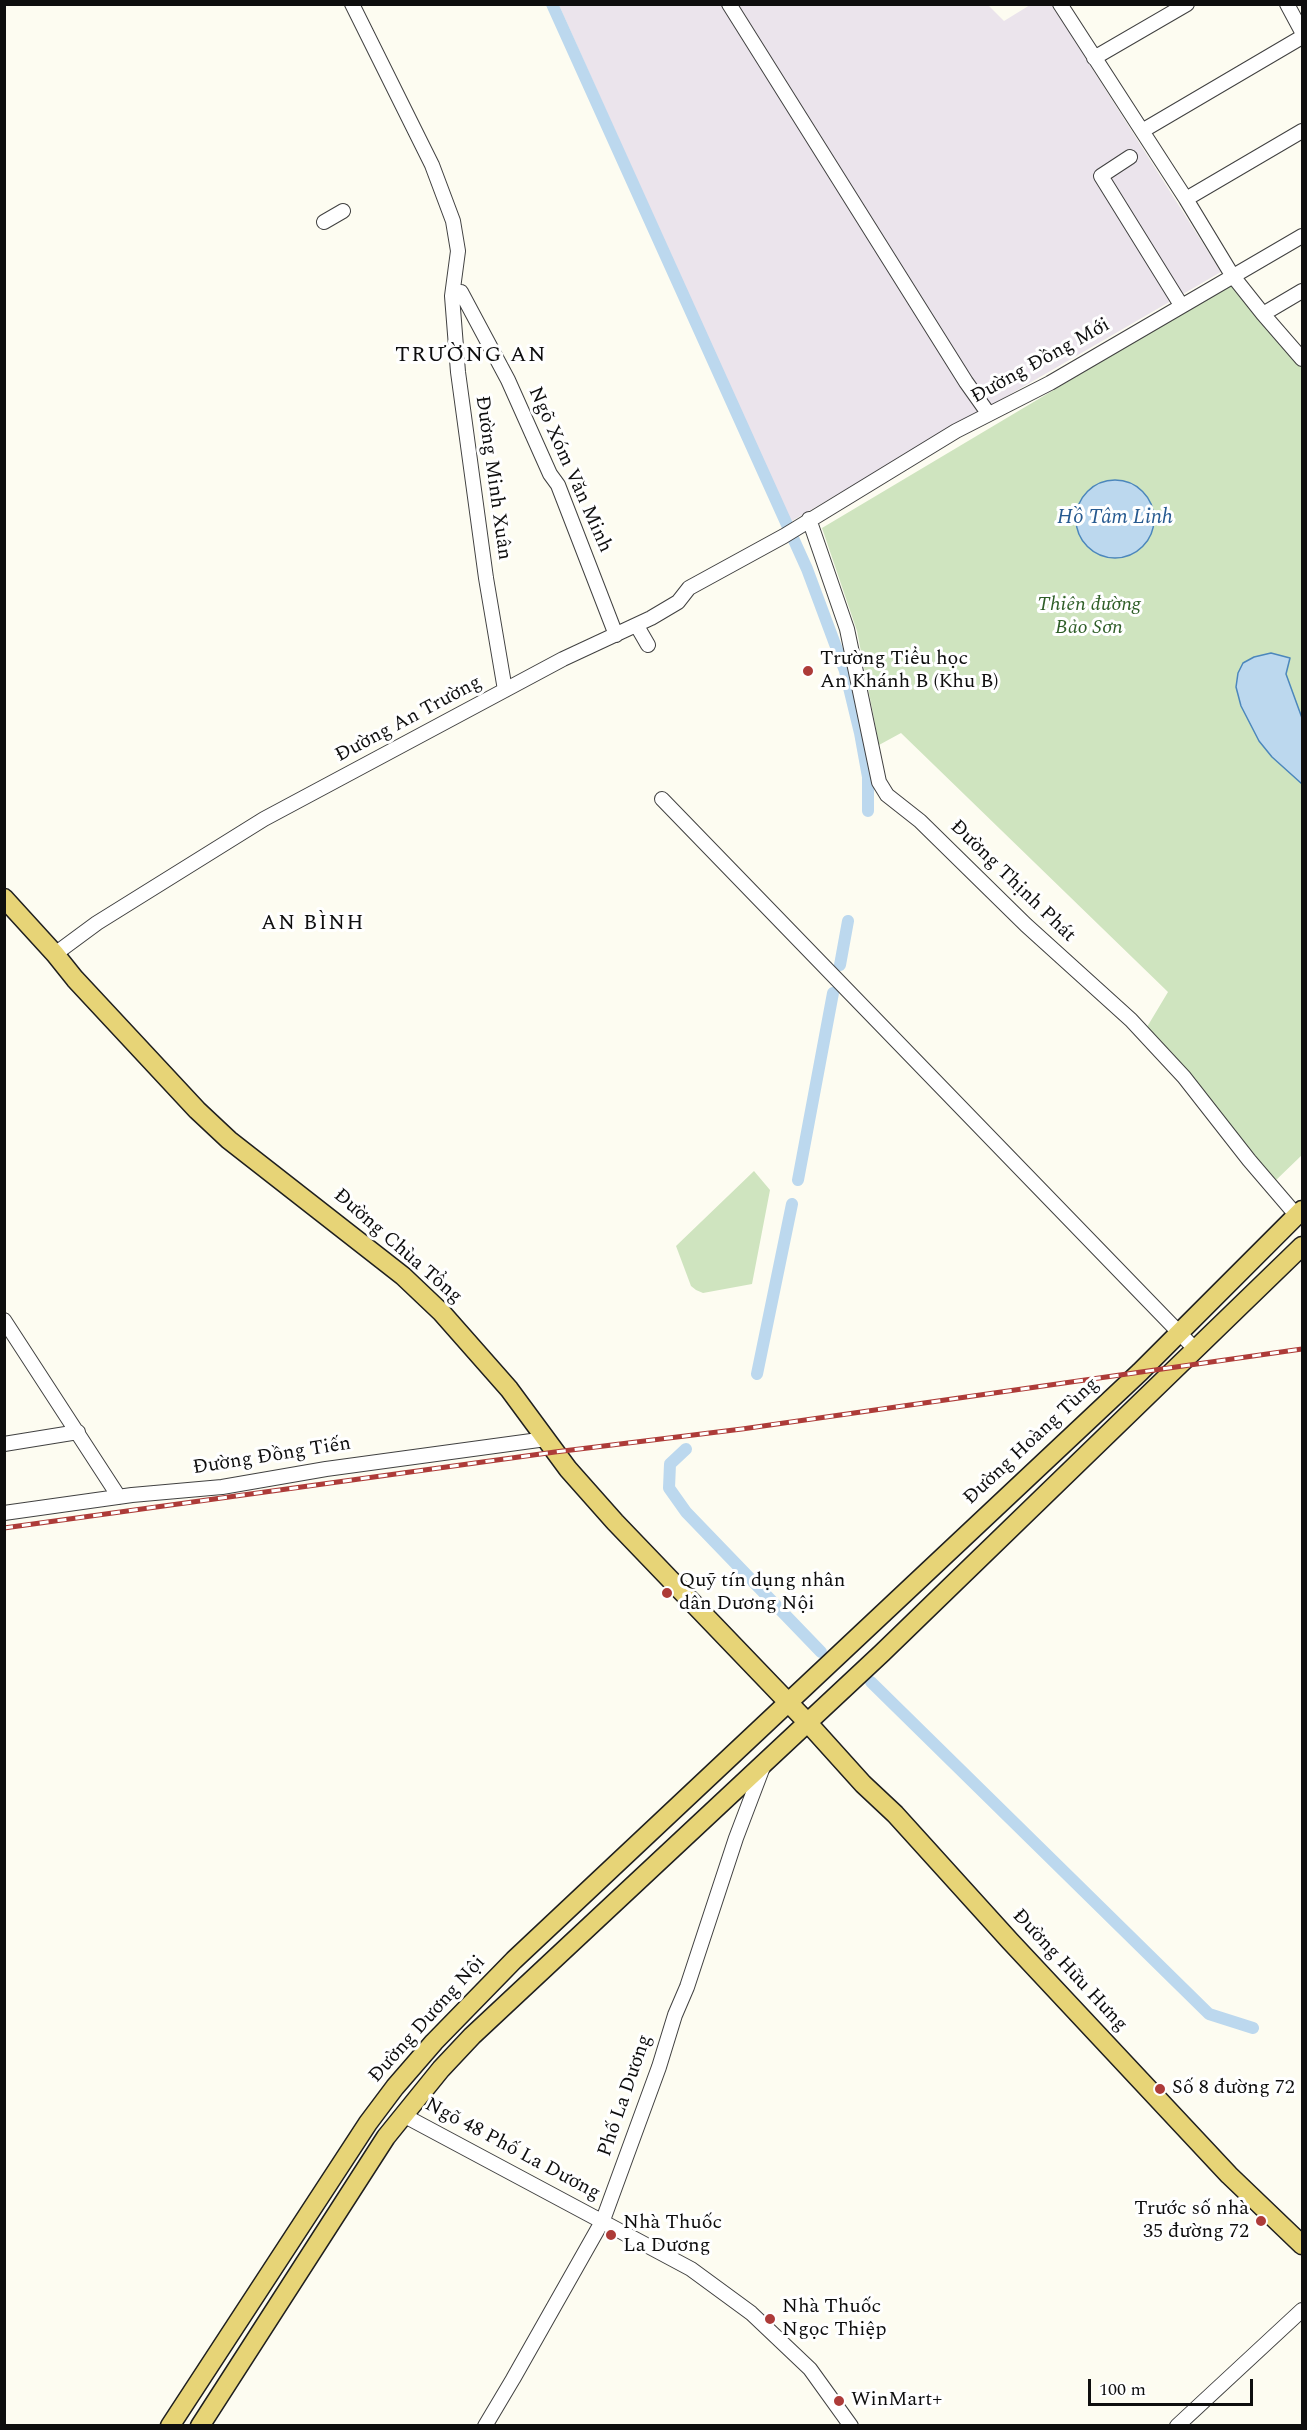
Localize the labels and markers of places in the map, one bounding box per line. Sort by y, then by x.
place label: Trường Tiểu học An Khánh B (Khu B) [820,648,998,695]
marker: Trường Tiểu học An Khánh B (Khu B) [801,664,815,678]
place label: Quỹ tín dụng nhân dân Dương Nội [679,1570,845,1617]
marker: Quỹ tín dụng nhân dân Dương Nội [660,1586,674,1600]
place label: Số 8 đường 72 [1172,2077,1295,2101]
marker: Số 8 đường 72 [1153,2082,1167,2096]
place label: Trước số nhà 35 đường 72 [1134,2198,1249,2245]
place label: Nhà Thuốc La Dương [623,2212,722,2259]
marker: Trước số nhà 35 đường 72 [1254,2214,1268,2228]
marker: Nhà Thuốc La Dương [604,2228,618,2242]
place label: Nhà Thuốc Ngọc Thiệp [782,2296,886,2343]
marker: Nhà Thuốc Ngọc Thiệp [763,2312,777,2326]
place label: WinMart+ [851,2389,942,2413]
marker: WinMart+ [832,2394,846,2408]

